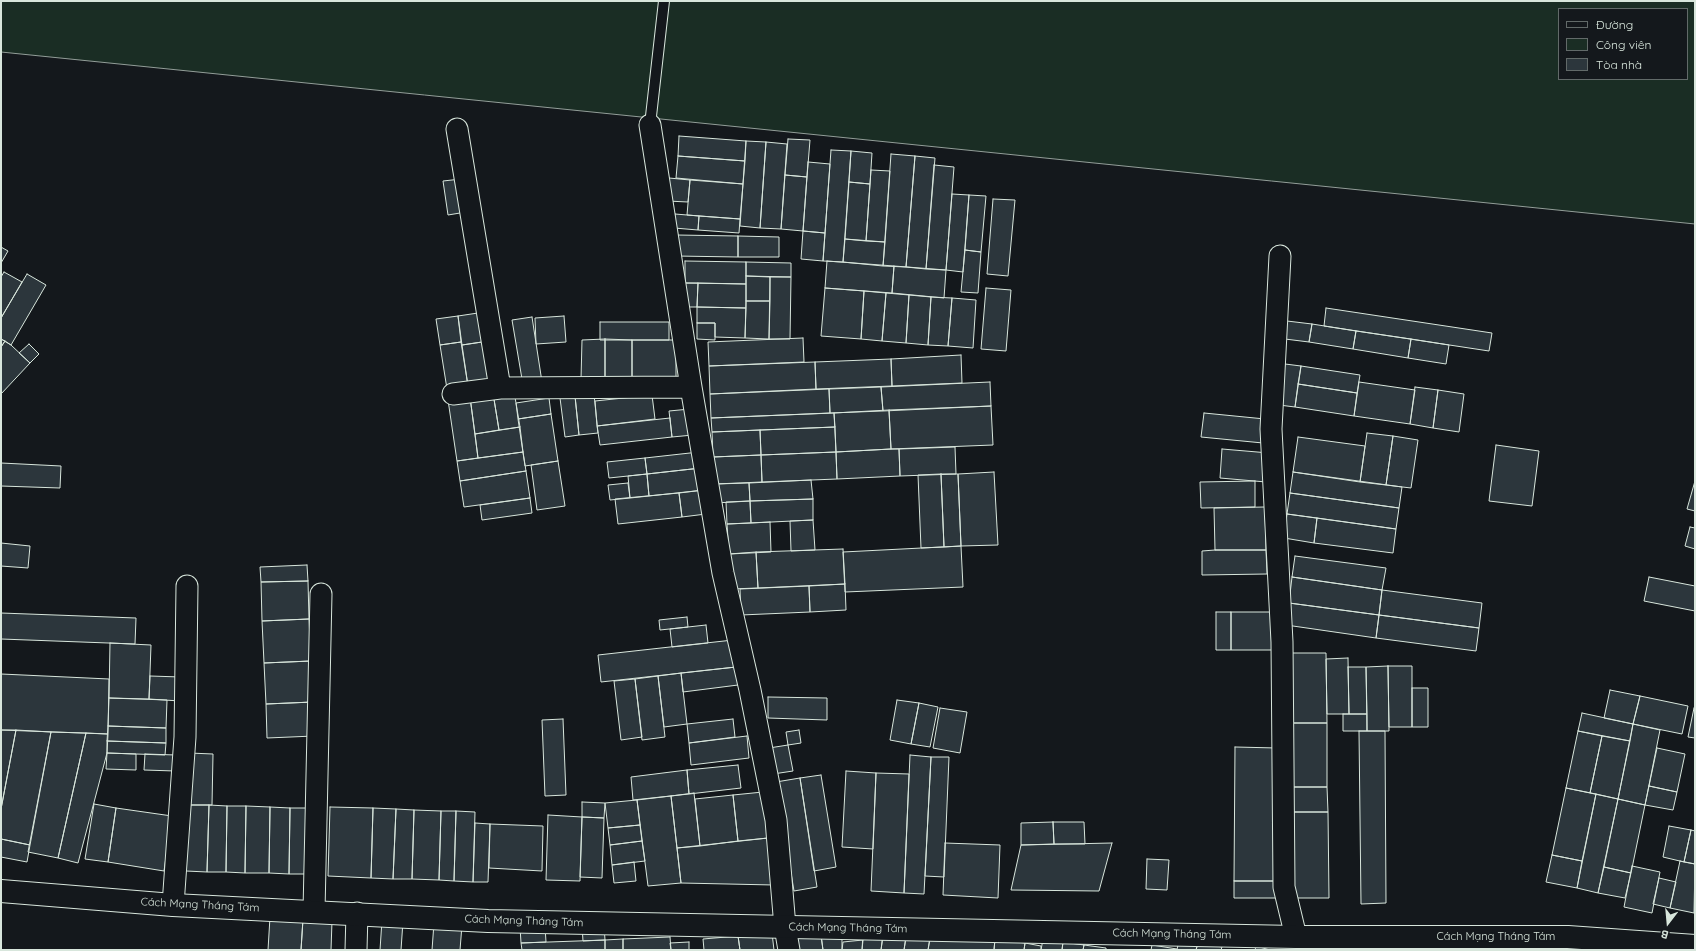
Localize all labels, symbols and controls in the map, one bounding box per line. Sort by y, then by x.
legend [1558,8,1688,80]
text: Đường [1596,17,1633,32]
text: Công viên [1596,37,1651,52]
text: Tòa nhà [1596,57,1642,72]
street label: Cách Mạng Tháng Tám [140,895,260,915]
north arrow [1648,903,1688,943]
street label: Cách Mạng Tháng Tám [464,912,584,930]
street label: Cách Mạng Tháng Tám [788,920,908,936]
street label: Cách Mạng Tháng Tám [1112,926,1232,942]
text: B [1659,927,1670,942]
street label: Cách Mạng Tháng Tám [1437,930,1555,944]

